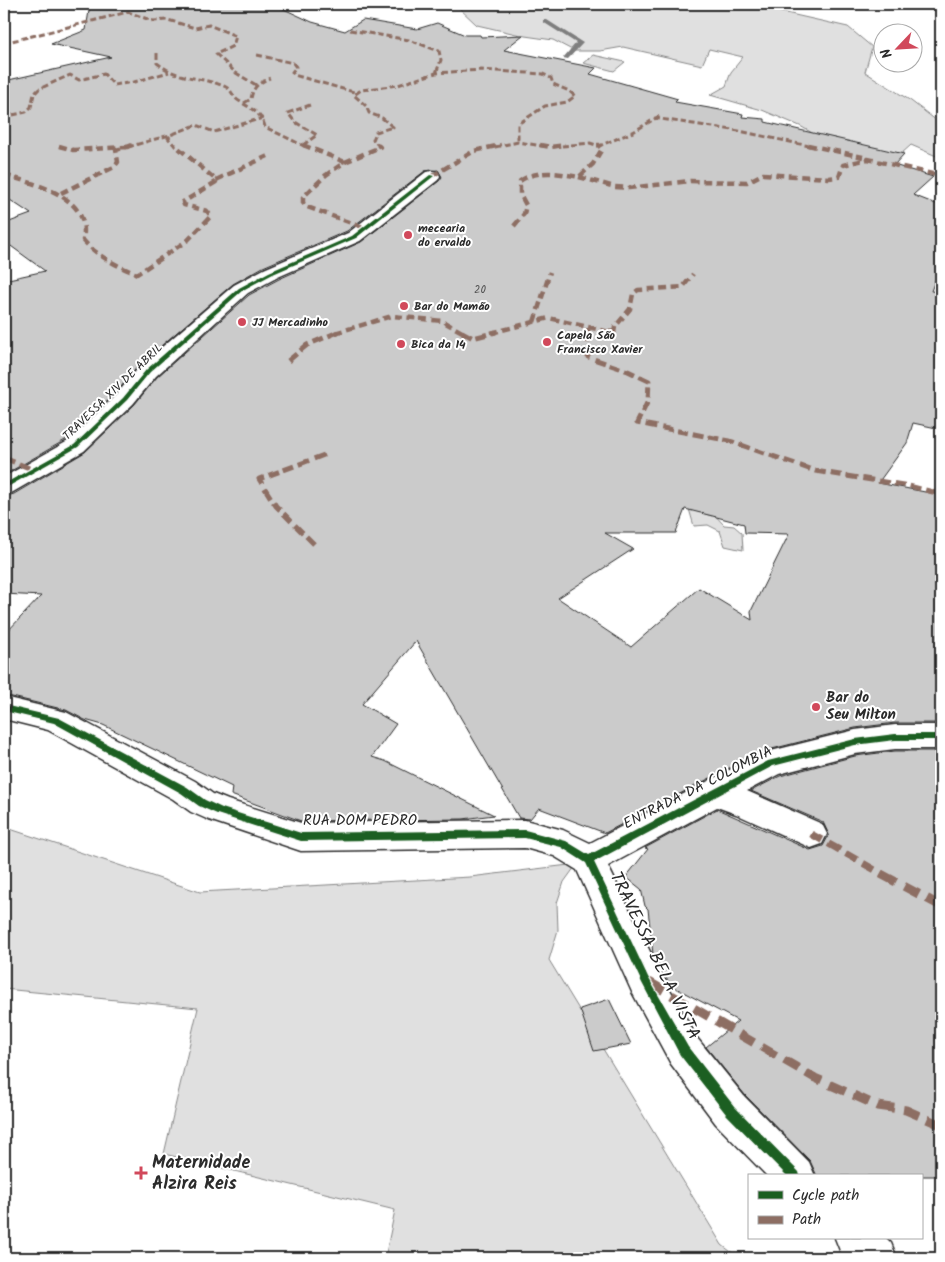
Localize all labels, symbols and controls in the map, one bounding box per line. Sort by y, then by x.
north arrow [872,22,922,72]
text: N [875,44,899,62]
place label: mecearia do ervaldo [418,219,472,252]
marker: mecearia do ervaldo [402,229,414,241]
house number: 20 [474,281,486,299]
place label: Bar do Mamão [414,297,490,316]
marker: Bar do Mamão [398,300,410,312]
place label: JJ Mercadinho [252,313,329,332]
marker: JJ Mercadinho [236,316,248,328]
place label: Capela São Francisco Xavier [557,326,643,359]
place label: Bica da 14 [411,335,466,354]
marker: Capela São Francisco Xavier [541,336,553,348]
marker: Bica da 14 [395,338,407,350]
street label: TRAVESSA XIV DE ABRIL [58,339,168,445]
place label: Bar do Seu Milton [826,686,896,727]
marker: Bar do Seu Milton [810,701,822,713]
street label: ENTRADA DA COLOMBIA [619,740,777,836]
street label: RUA DOM PEDRO [303,809,417,833]
street label: TRAVESSA BELA VISTA [601,867,707,1045]
place label: Maternidade Alzira Reis [152,1149,250,1199]
marker: Maternidade Alzira Reis [134,1166,148,1180]
legend [748,1174,922,1240]
text: Cycle path [792,1184,859,1208]
text: Path [792,1208,821,1232]

